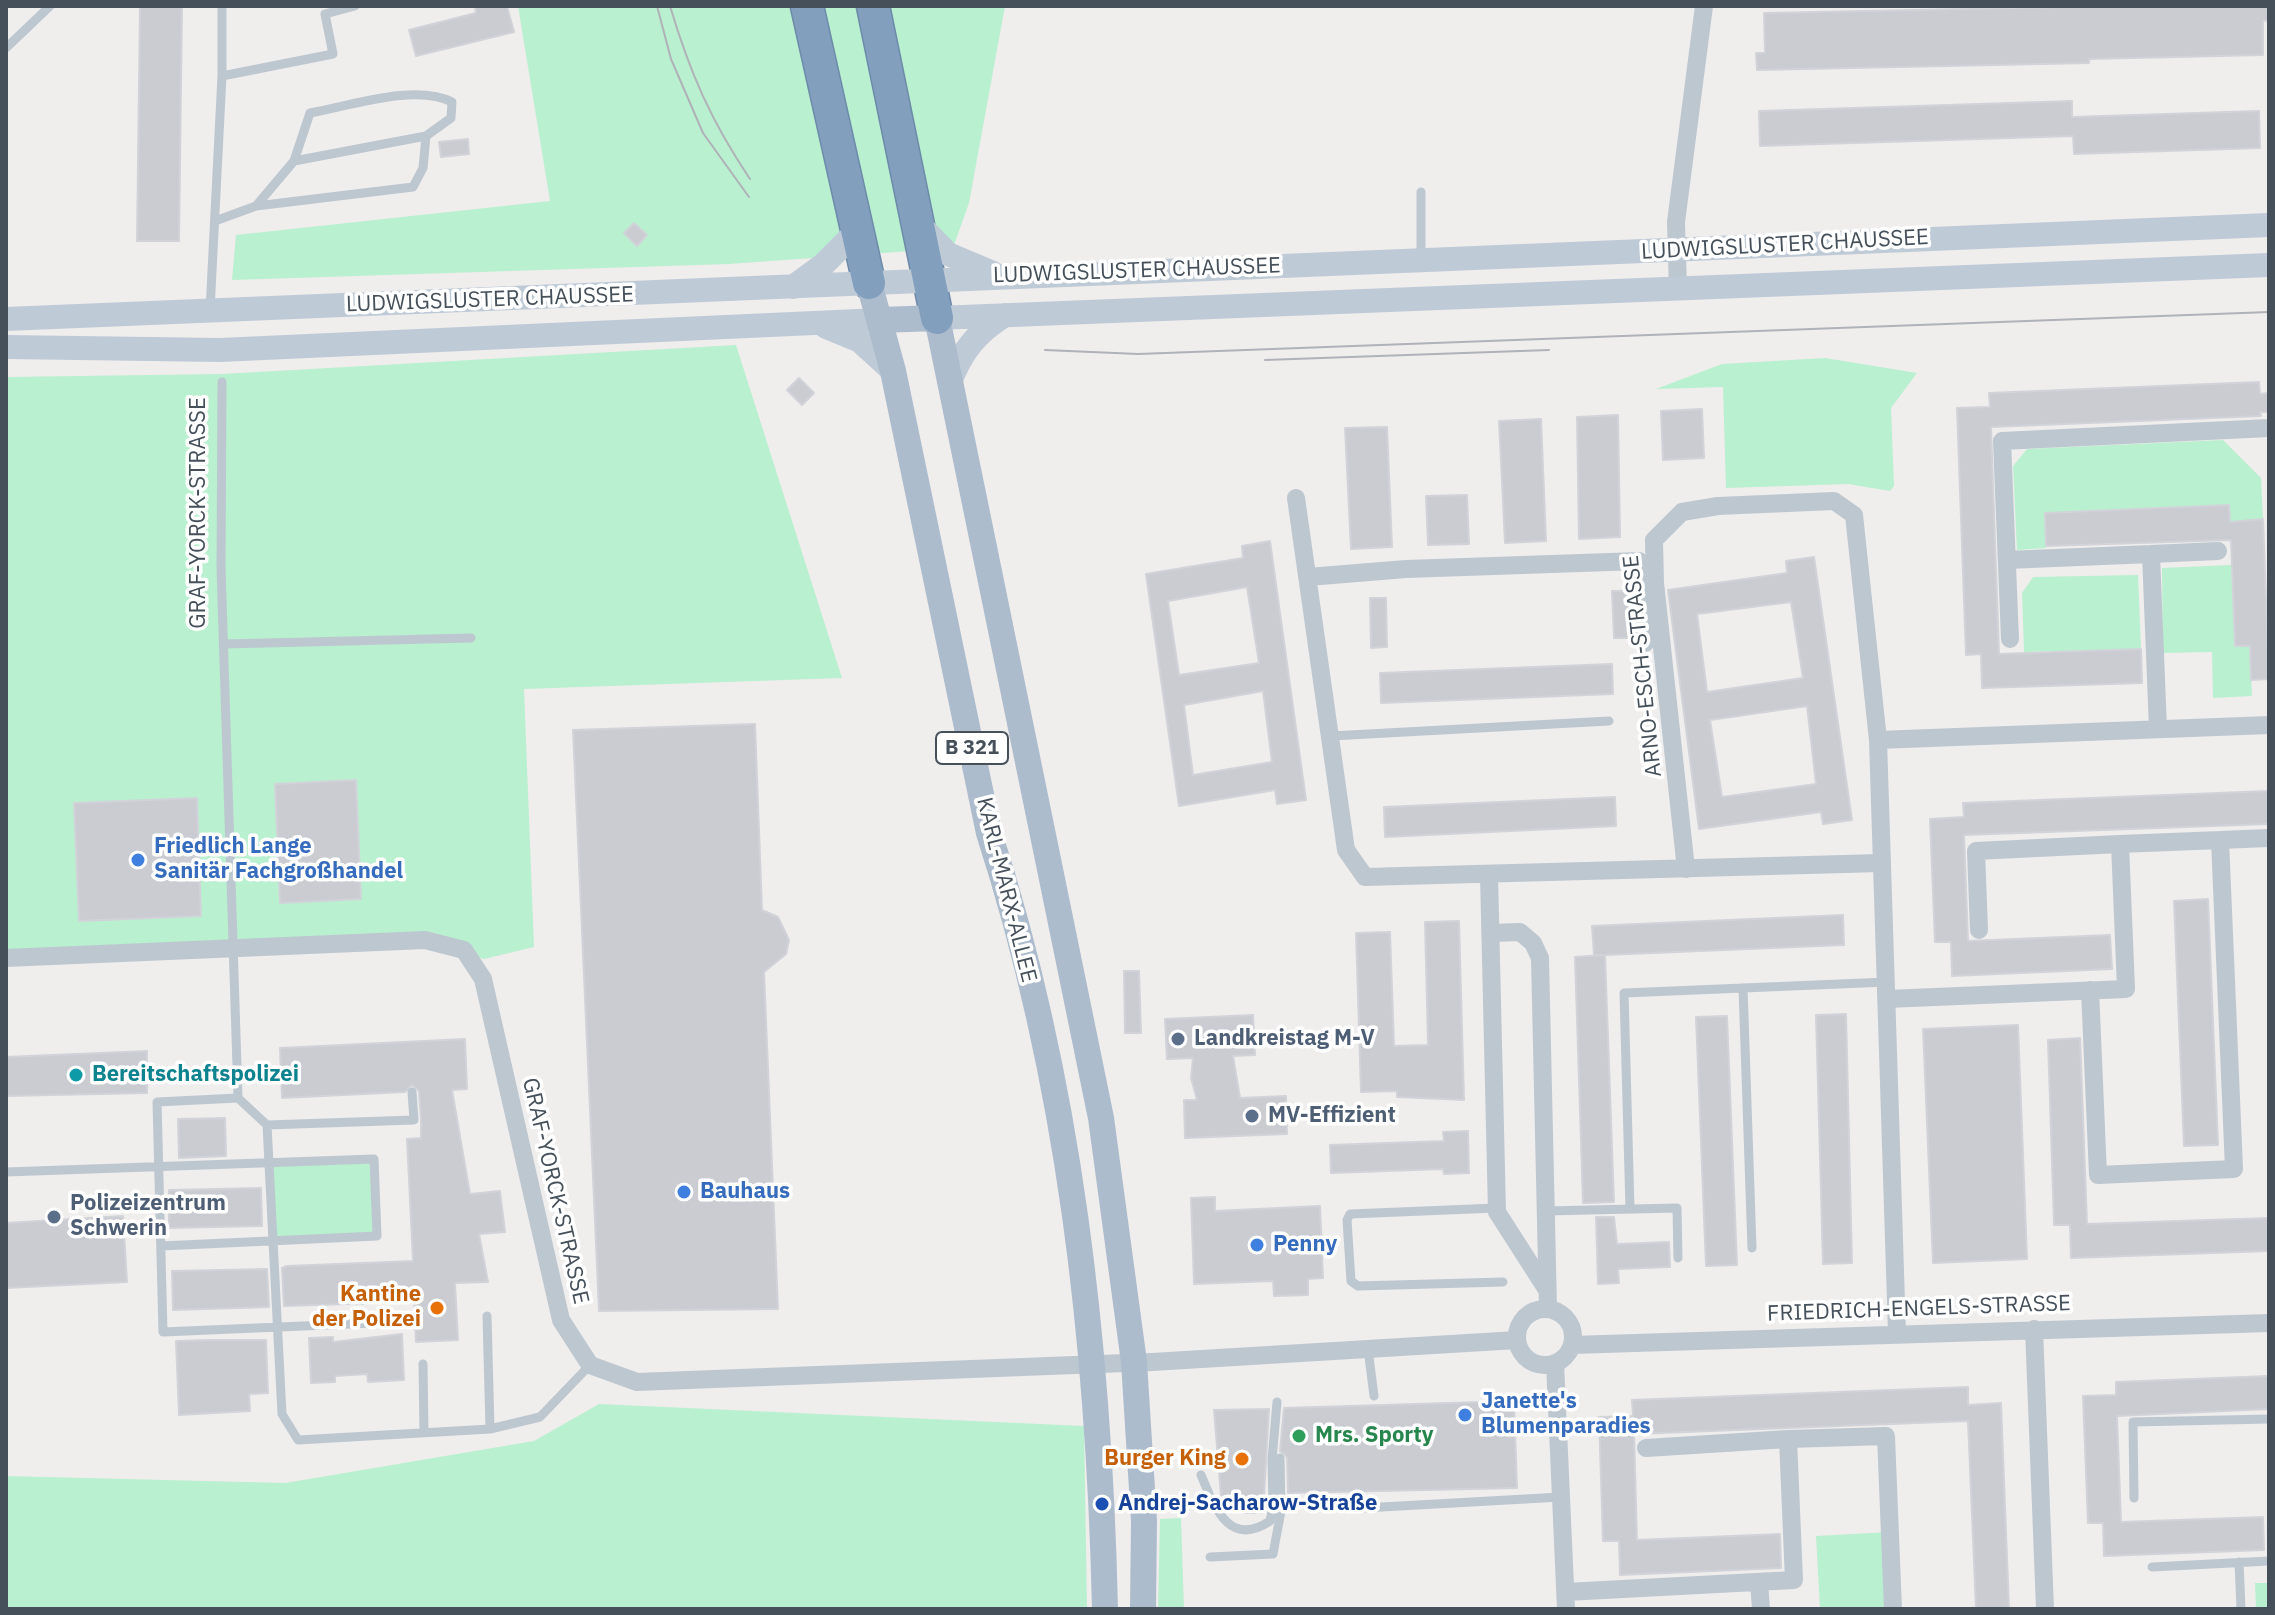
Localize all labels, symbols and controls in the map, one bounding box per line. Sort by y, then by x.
street label: LUDWIGSLUSTER CHAUSSEE [1641,224,1929,266]
street label: LUDWIGSLUSTER CHAUSSEE [993,253,1281,289]
street label: LUDWIGSLUSTER CHAUSSEE [346,282,634,318]
street label: GRAF-YORCK-STRASSE [186,397,212,629]
street label: ARNO-ESCH-STRASSE [1618,554,1668,778]
road number: B 321 [936,732,1008,764]
street label: KARL-MARX-ALLEE [970,795,1042,985]
place label: Friedlich Lange Sanitär Fachgroßhandel [154,834,403,886]
marker: Friedlich Lange Sanitär Fachgroßhandel [129,851,147,869]
place label: Landkreistag M-V [1194,1026,1375,1052]
marker: Landkreistag M-V [1169,1030,1187,1048]
place label: Bereitschaftspolizei [92,1062,299,1088]
marker: Bereitschaftspolizei [67,1066,85,1084]
street label: GRAF-YORCK-STRASSE [516,1075,594,1307]
place label: MV-Effizient [1268,1103,1396,1129]
marker: MV-Effizient [1243,1107,1261,1125]
place label: Bauhaus [700,1179,790,1205]
marker: Bauhaus [675,1183,693,1201]
place label: Polizeizentrum Schwerin [70,1191,226,1242]
marker: Polizeizentrum Schwerin [45,1208,63,1226]
place label: Penny [1273,1232,1337,1258]
marker: Penny [1248,1236,1266,1254]
place label: Kantine der Polizei [312,1282,421,1334]
street label: FRIEDRICH-ENGELS-STRASSE [1767,1291,2071,1327]
marker: Kantine der Polizei [428,1299,446,1317]
place label: Janette's Blumenparadies [1481,1389,1651,1440]
marker: Janette's Blumenparadies [1456,1406,1474,1424]
place label: Mrs. Sporty [1315,1423,1433,1449]
marker: Mrs. Sporty [1290,1427,1308,1445]
place label: Burger King [1104,1446,1226,1472]
marker: Burger King [1233,1450,1251,1468]
place label: Andrej-Sacharow-Straße [1118,1491,1377,1517]
marker: Andrej-Sacharow-Straße [1093,1495,1111,1513]

